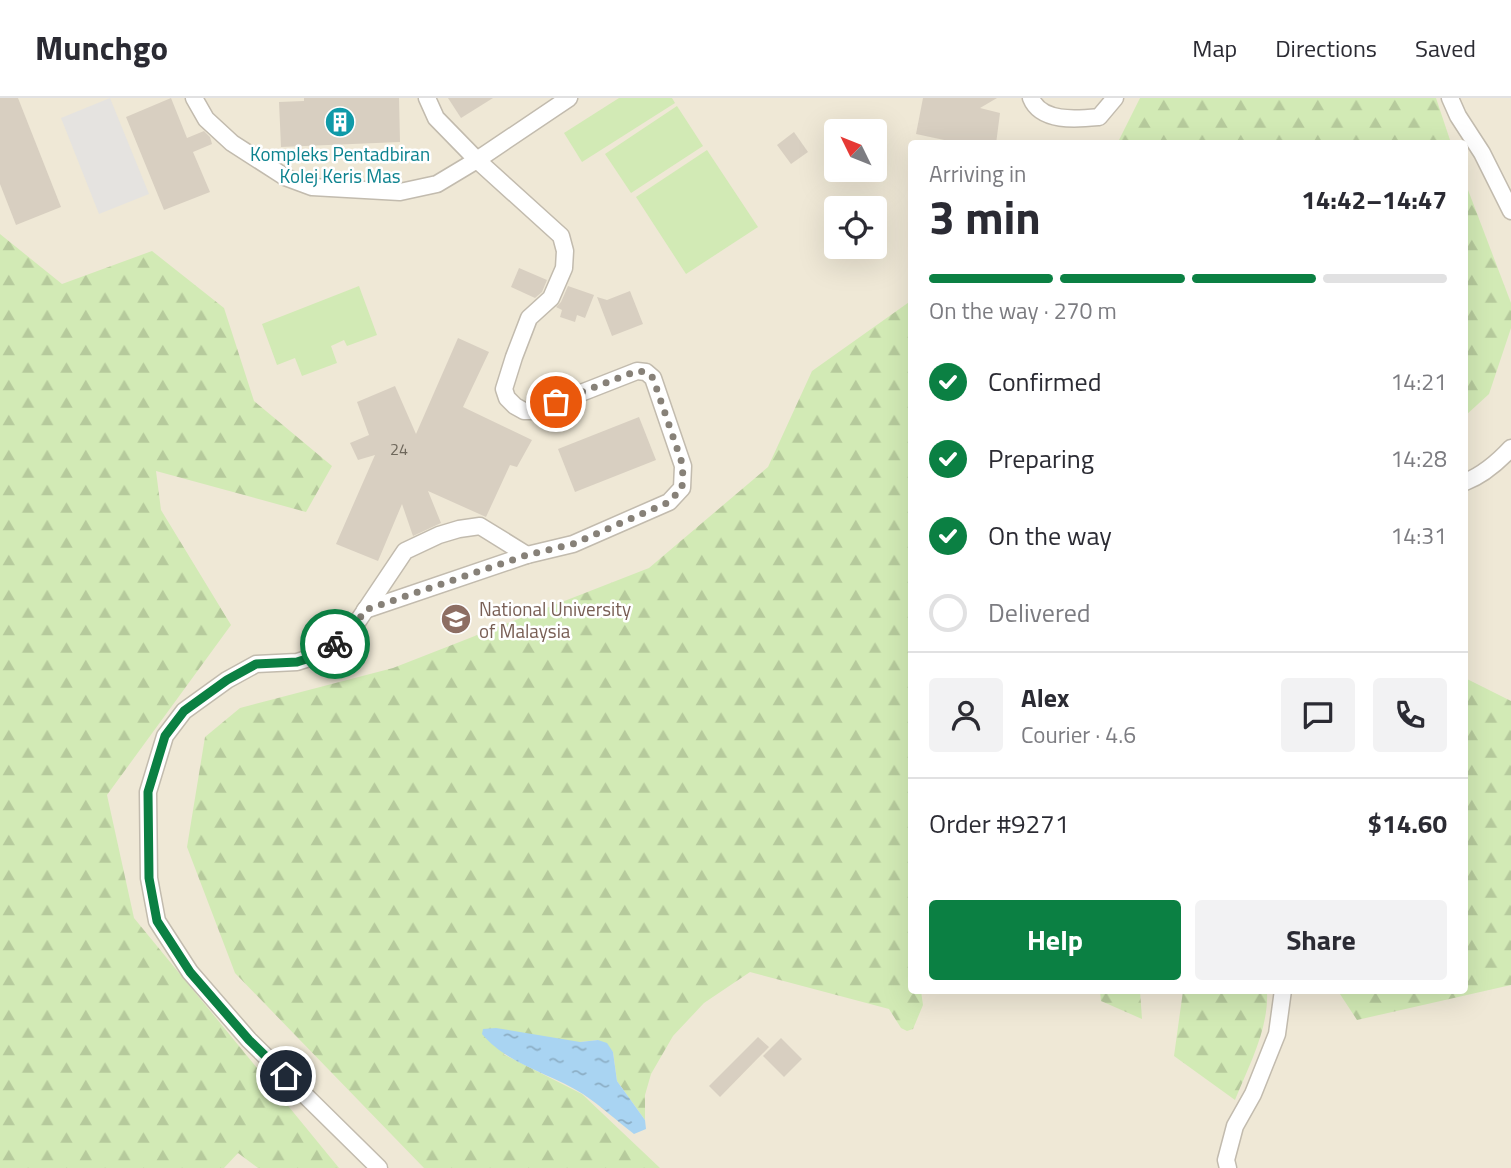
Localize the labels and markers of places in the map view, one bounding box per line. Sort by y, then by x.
building icon: Kompleks Pentadbiran Kolej Keris Mas [323,105,357,139]
place label: Kompleks Pentadbiran Kolej Keris Mas [250,139,430,190]
pin [526,372,586,432]
place label: National University of Malaysia [479,594,631,645]
school or university icon: National University of Malaysia [439,602,473,636]
pin [256,1046,316,1106]

